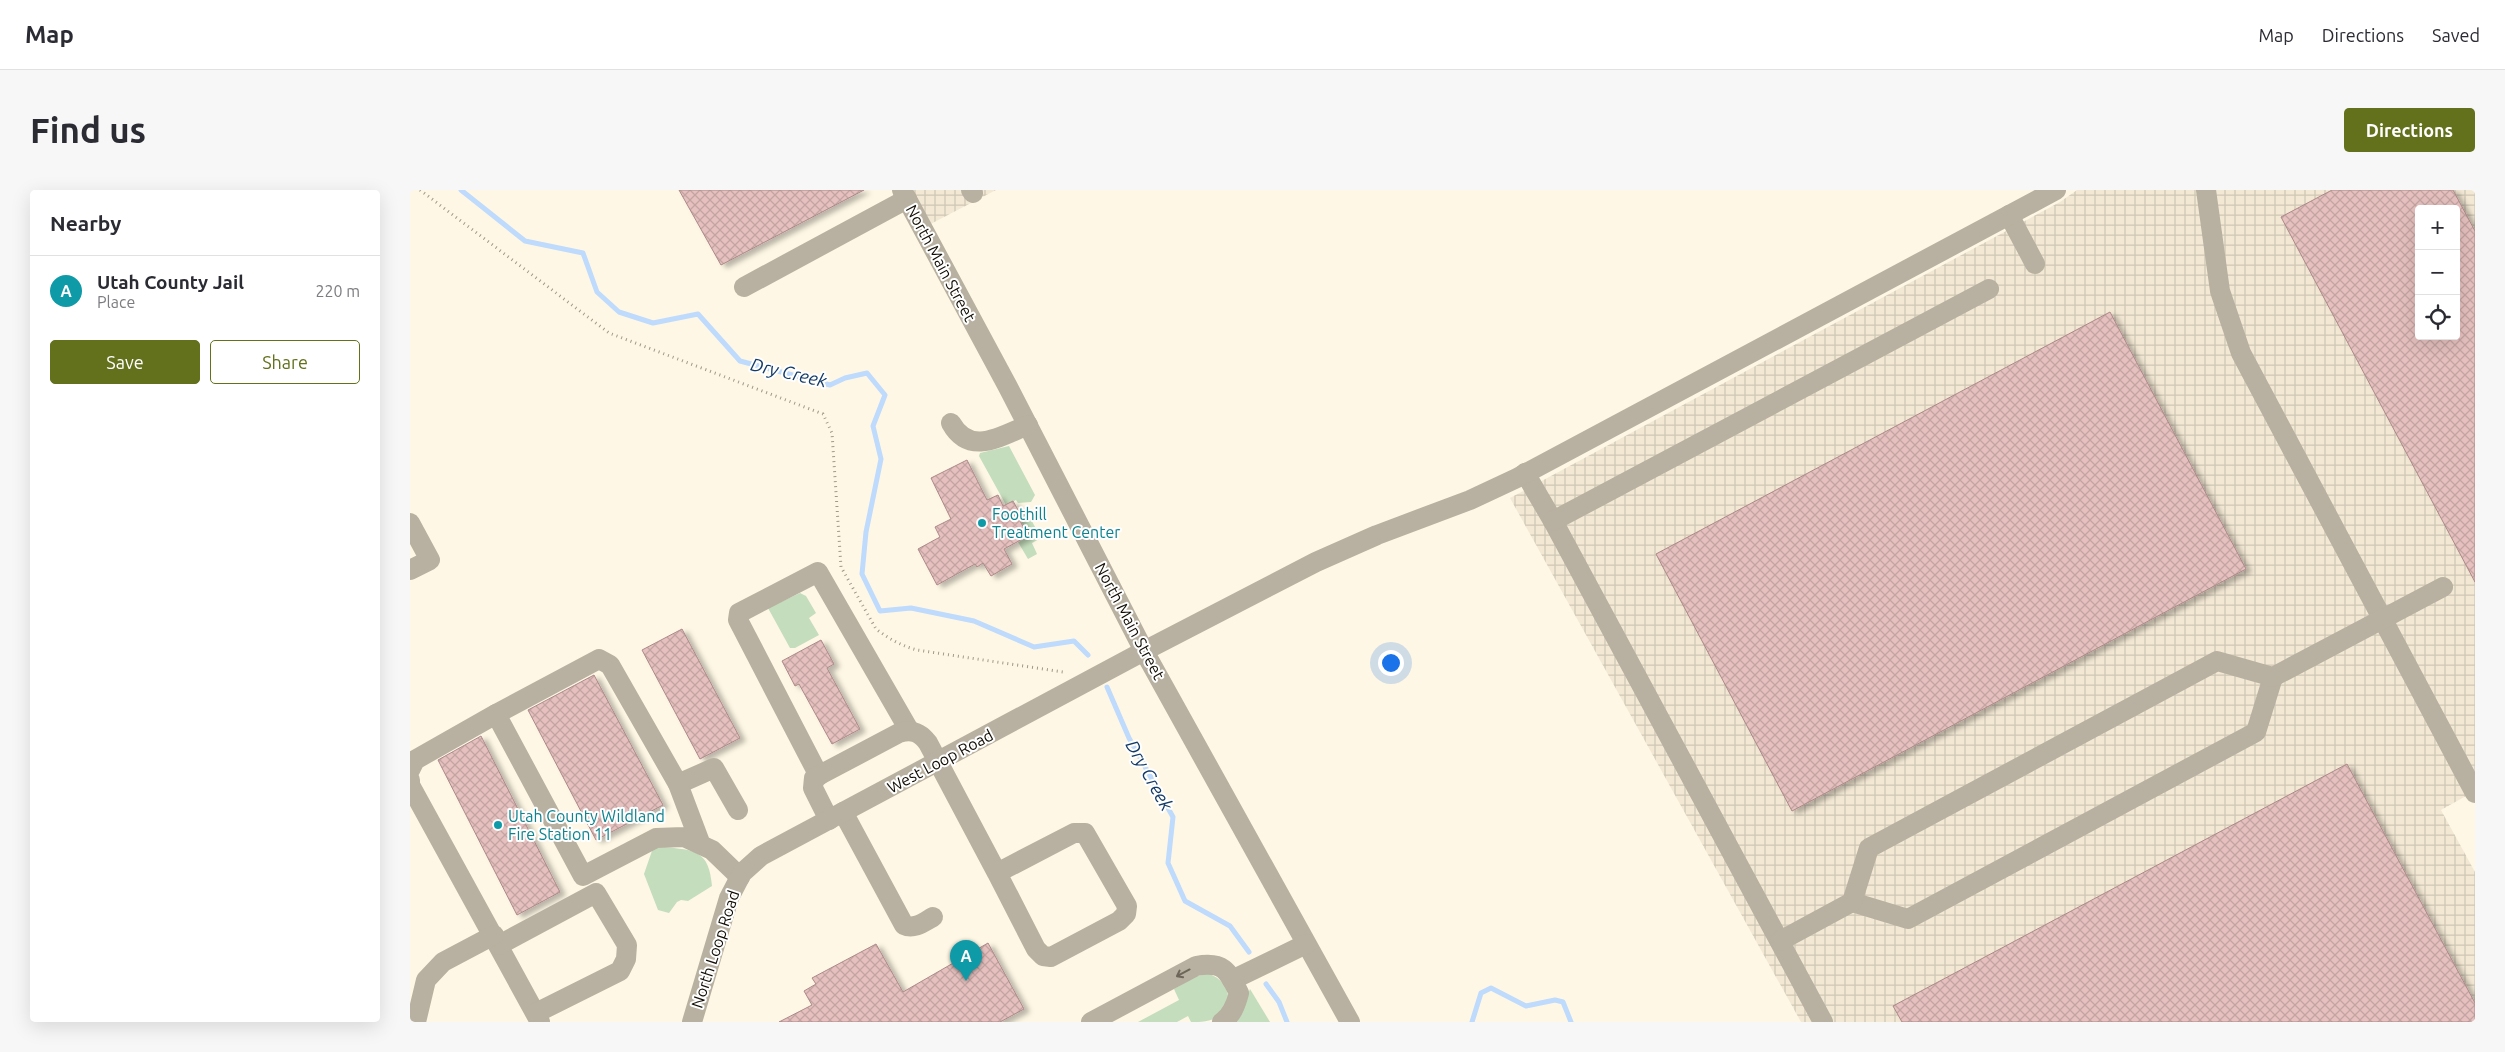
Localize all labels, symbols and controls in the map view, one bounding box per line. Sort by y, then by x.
text: Map [25,21,74,48]
text: Map [2258,25,2294,45]
text: Directions [2322,25,2404,45]
text: Saved [2432,25,2480,45]
button: Directions [2344,108,2475,152]
text: Find us [30,110,146,150]
street label: North Main Street [903,202,980,325]
map controls [2415,205,2460,340]
button: + [2415,205,2460,250]
text: Nearby [50,211,121,235]
button: − [2415,250,2460,295]
text: Utah County Jail [97,271,244,293]
text: A [60,282,72,300]
text: 220 m [315,282,360,300]
text: Place [97,293,135,311]
button: locate [2415,295,2460,340]
button: Save [50,340,200,384]
button: Share [210,340,360,384]
water label: Dry Creek [749,354,830,391]
place label: Foothill Treatment Center [992,505,1120,541]
marker: Foothill Treatment Center [976,517,988,529]
street label: North Main Street [1092,560,1169,683]
your location [1378,650,1404,676]
street label: West Loop Road [884,726,996,796]
water label: Dry Creek [1122,736,1178,814]
place label: Utah County Wildland Fire Station 11 [508,807,665,843]
marker: Utah County Wildland Fire Station 11 [492,819,504,831]
street label: North Loop Road [687,888,743,1010]
pin: A [950,940,982,981]
one-way arrow [1176,969,1191,978]

